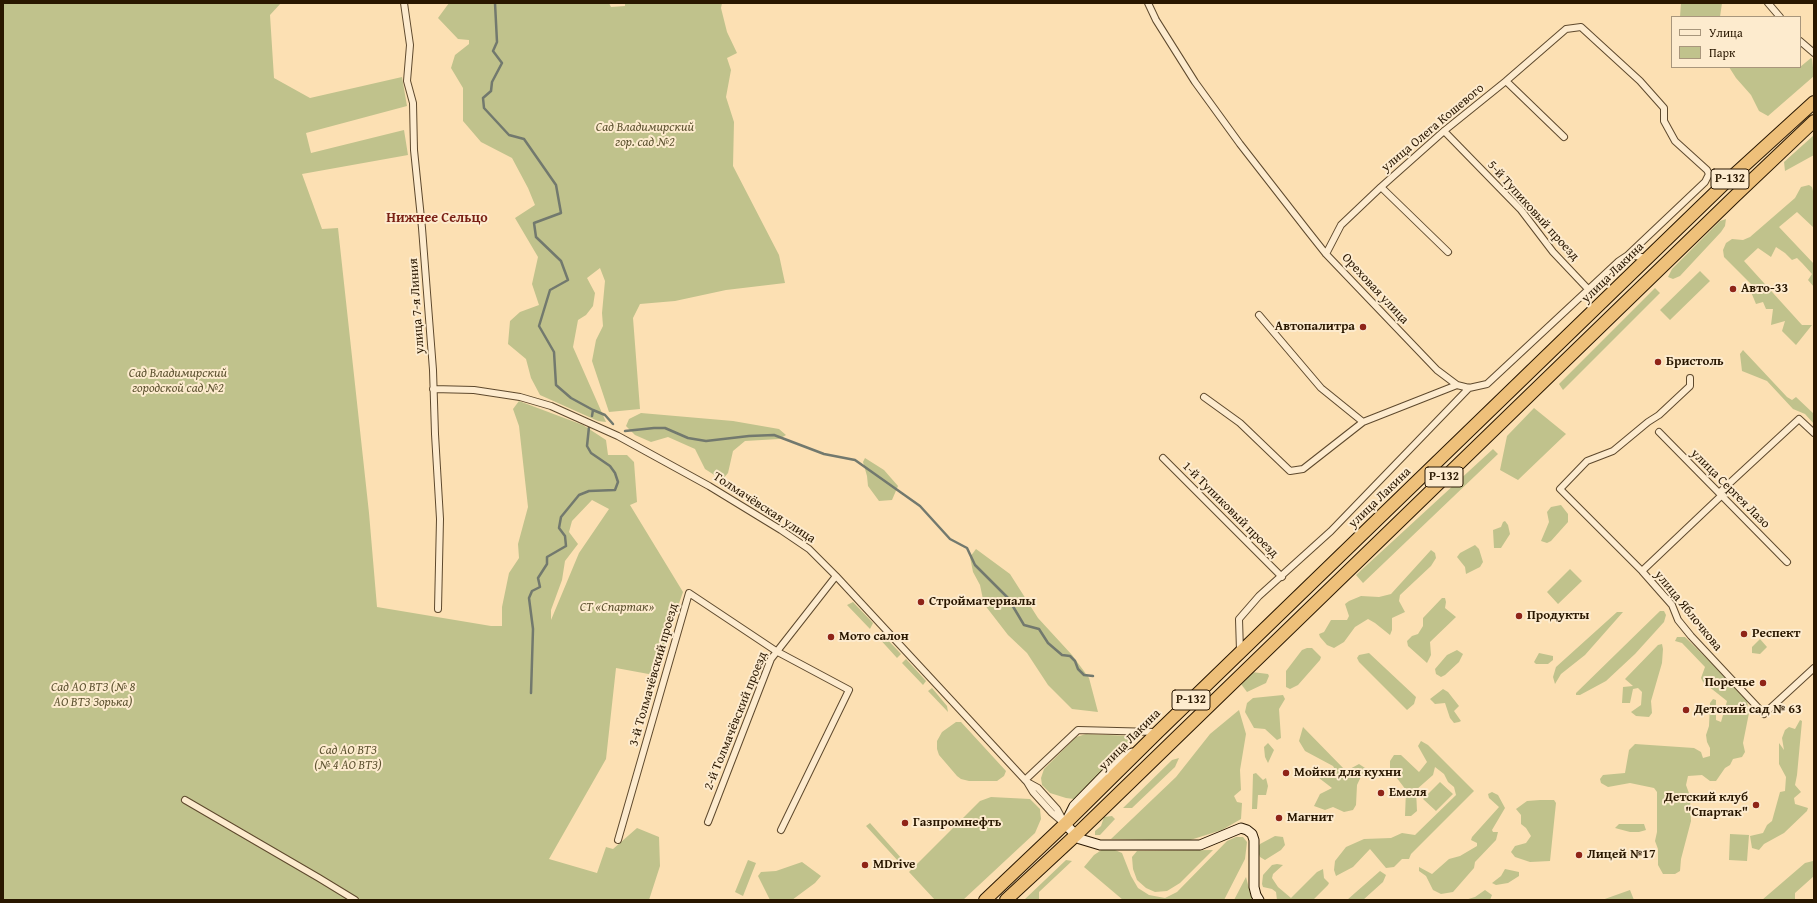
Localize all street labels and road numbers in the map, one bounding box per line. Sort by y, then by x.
street label: улица Олега Кошевого [1378,80,1488,176]
street label: 5-й Тупиковый проезд [1484,158,1582,264]
road number: Р-132 [1711,169,1749,189]
street label: улица Лакина [1579,239,1647,307]
street label: Ореховая улица [1338,250,1412,328]
street label: улица 7-я Линия [406,258,428,354]
street label: улица Сергея Лазо [1687,446,1773,532]
street label: 1-й Тупиковый проезд [1179,459,1281,561]
street label: улица Лакина [1346,464,1414,532]
road number: Р-132 [1425,467,1463,487]
street label: Толмачёвская улица [710,469,818,547]
street label: улица Яблочкова [1651,568,1725,654]
street label: 3-й Толмачёвский проезд [626,602,682,748]
street label: 2-й Толмачёвский проезд [701,649,771,793]
road number: Р-132 [1172,690,1210,710]
street label: улица Лакина [1096,706,1164,774]

